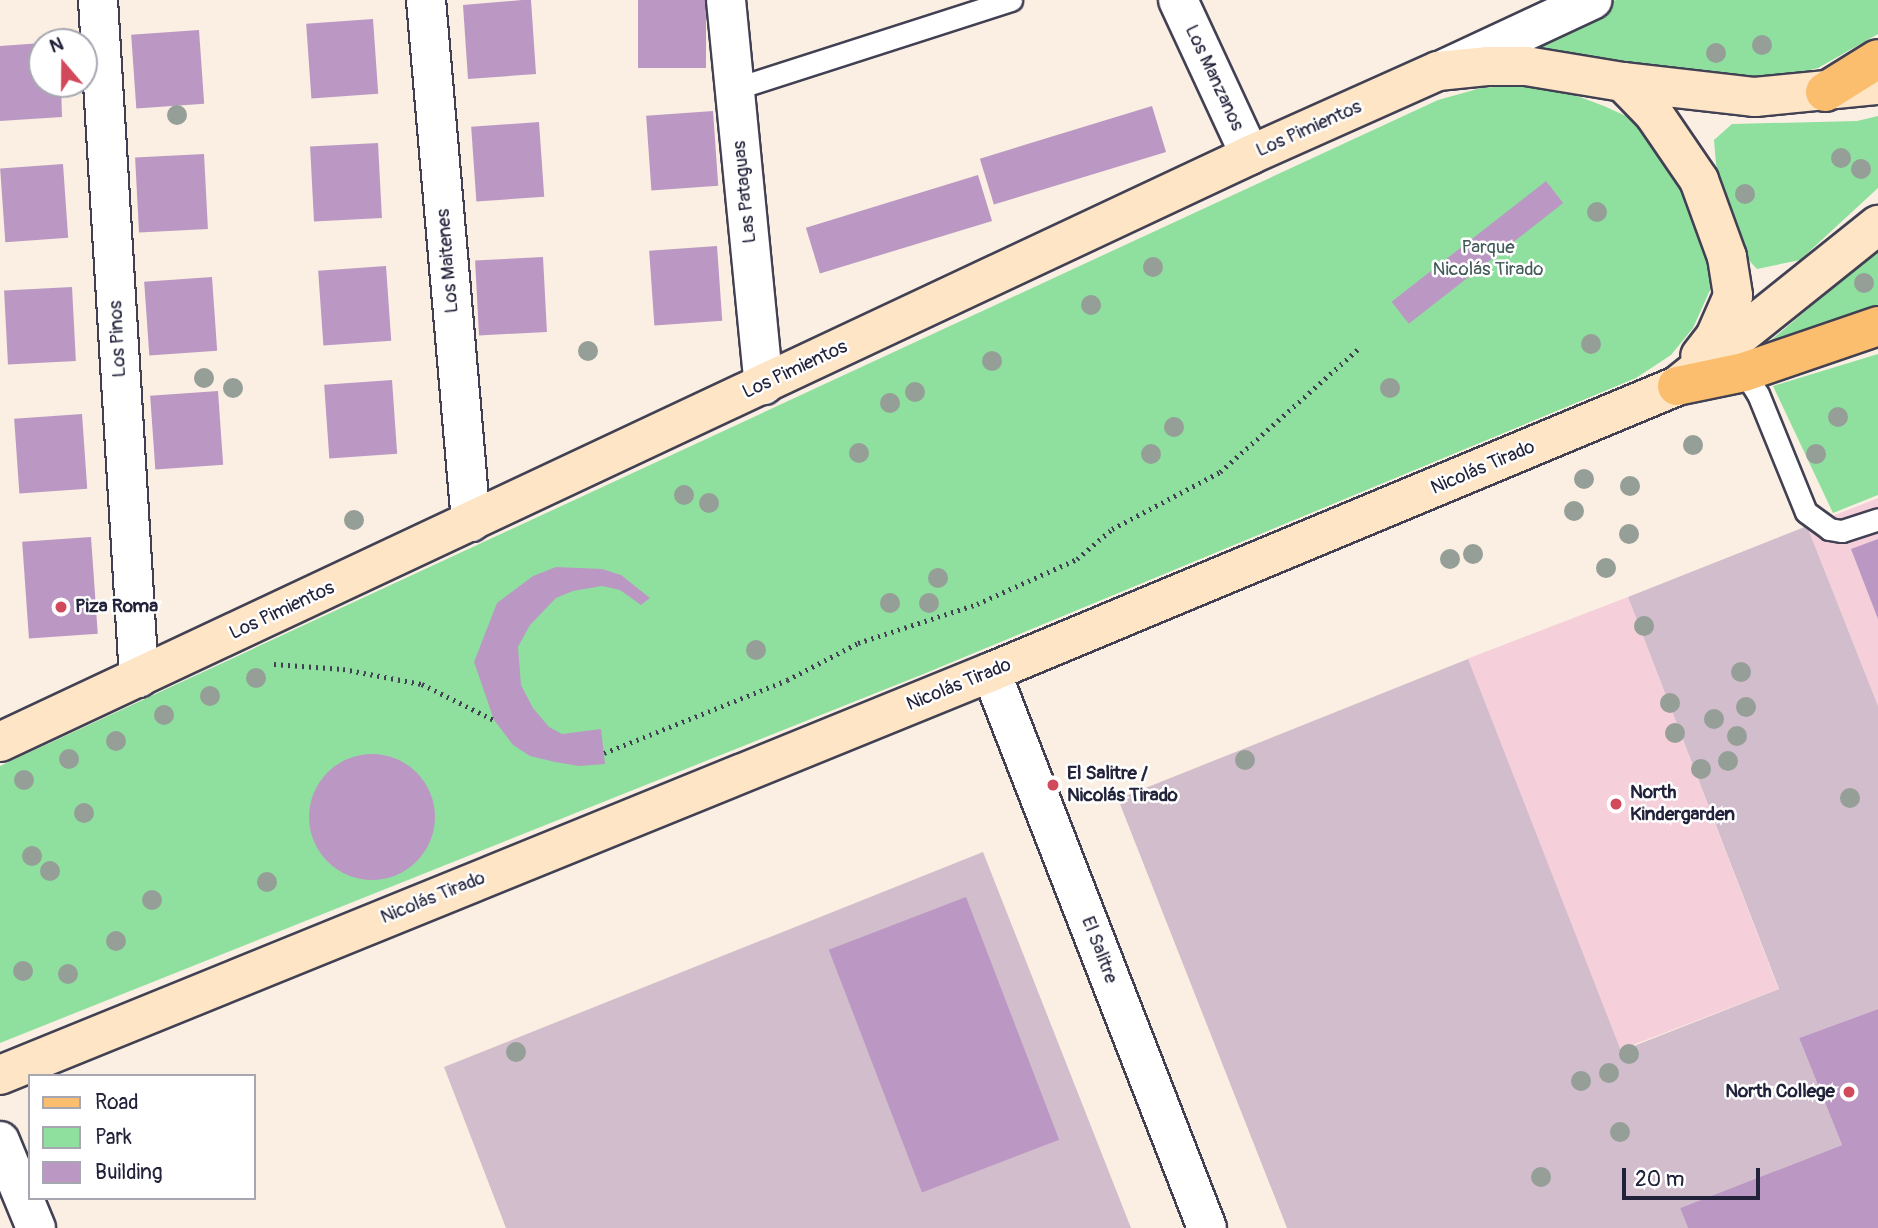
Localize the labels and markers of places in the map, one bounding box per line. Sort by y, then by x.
place label: Piza Roma [75,596,158,618]
marker: Piza Roma [53,599,69,615]
place label: El Salitre / Nicolás Tirado [1067,763,1178,807]
marker: El Salitre / Nicolás Tirado [1045,777,1061,793]
place label: North Kindergarden [1630,782,1735,826]
marker: North Kindergarden [1608,796,1624,812]
place label: North College [1725,1081,1835,1103]
marker: North College [1841,1084,1857,1100]

